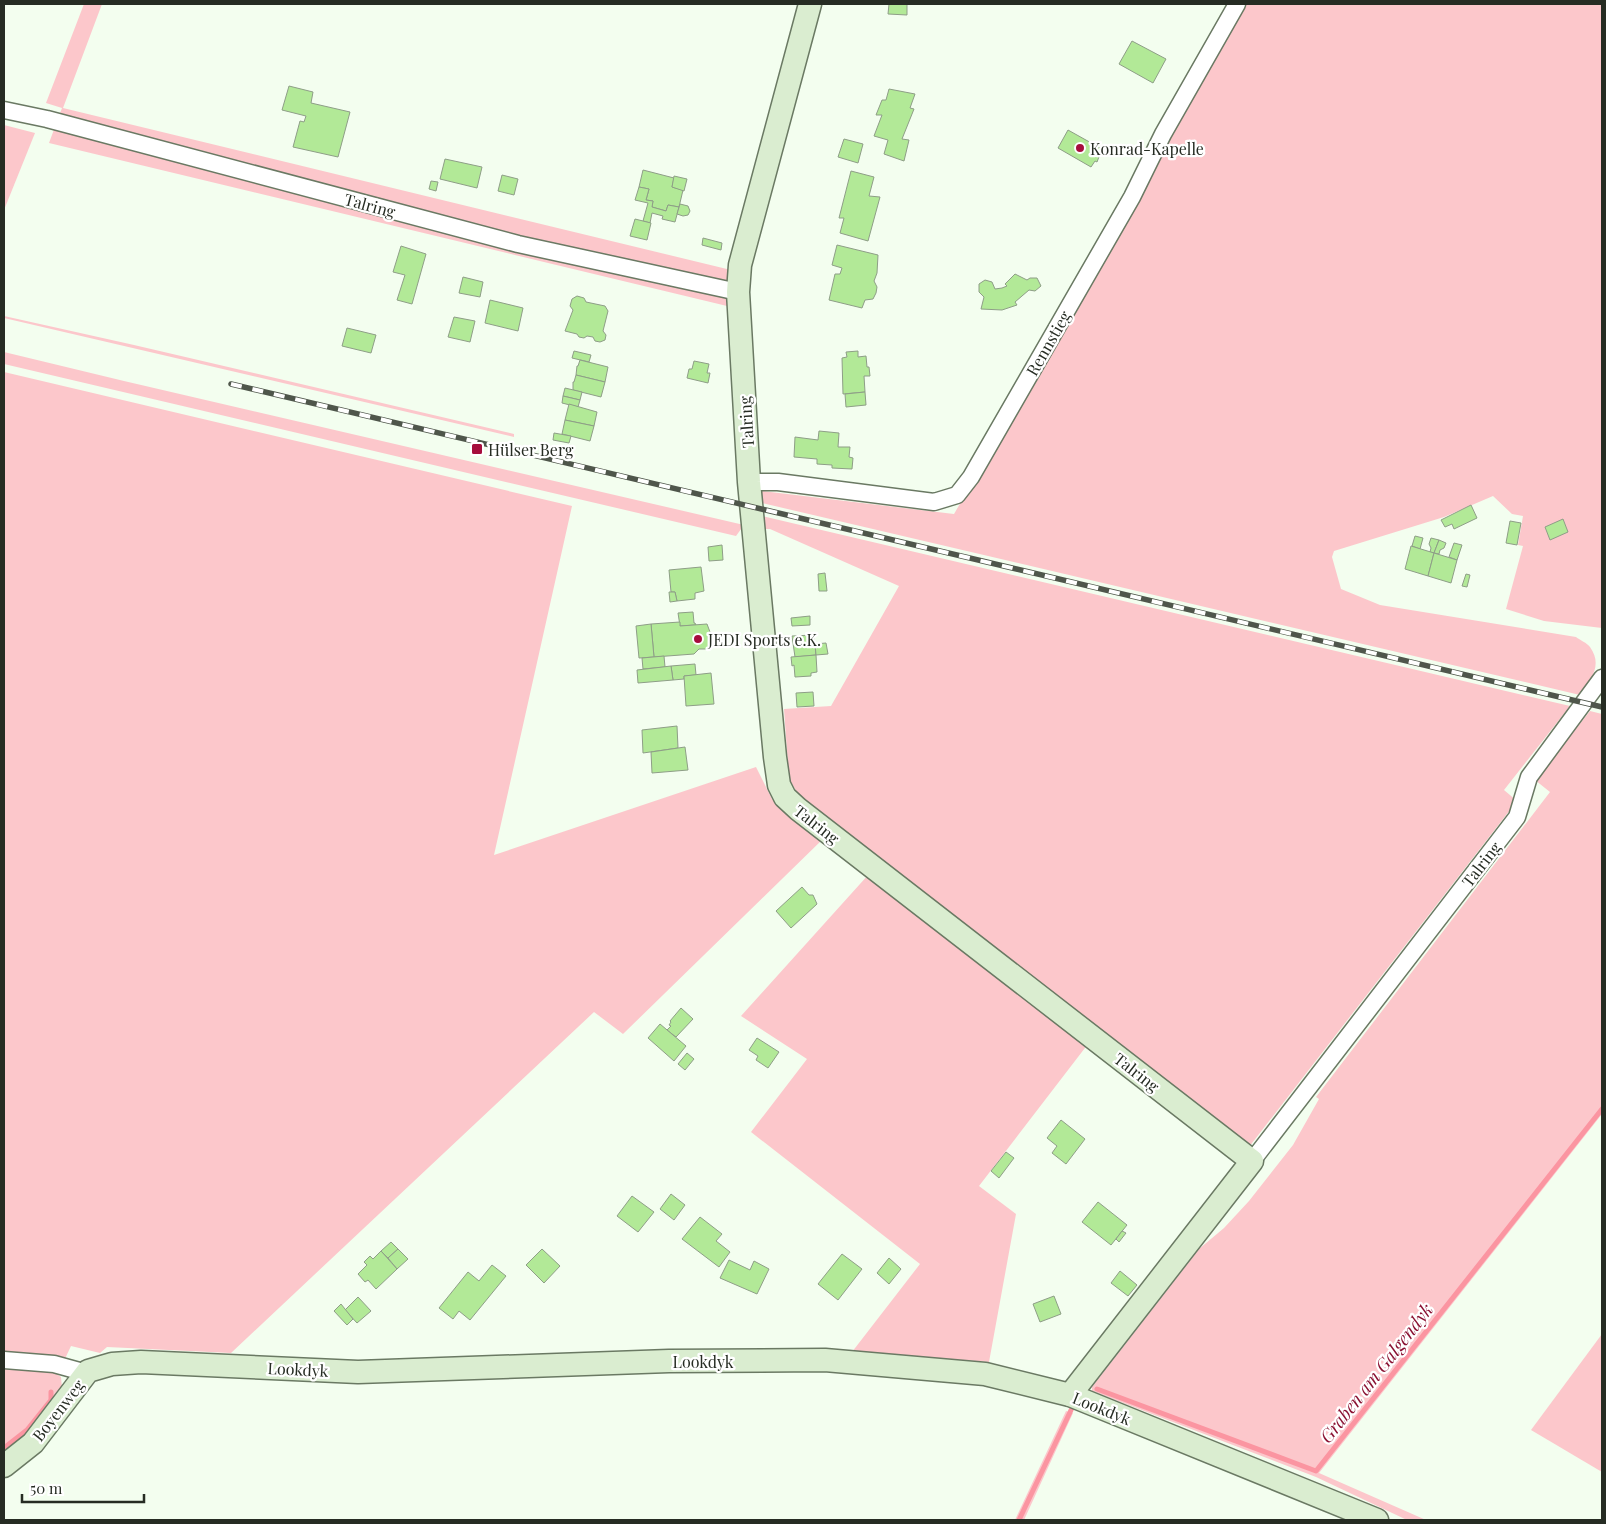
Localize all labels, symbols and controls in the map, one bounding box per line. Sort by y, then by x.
place label: Konrad-Kapelle [1090,138,1204,159]
marker: Konrad-Kapelle [1074,142,1086,154]
street label: Talring [342,188,398,222]
street label: Rennstieg [1021,306,1075,379]
street label: Talring [734,395,758,449]
place label: Hülser Berg [488,439,574,460]
marker: Hülser Berg [470,442,484,456]
place label: JEDI Sports e.K. [707,629,821,650]
marker: JEDI Sports e.K. [692,633,704,645]
street label: Talring [790,800,844,849]
street label: Talring [1457,837,1506,891]
street label: Talring [1110,1048,1164,1097]
water label: Graben am Galgendyk [1314,1298,1438,1448]
street label: Lookdyk [673,1351,734,1372]
street label: Lookdyk [267,1357,329,1381]
street label: Boyenweg [27,1374,89,1445]
street label: Lookdyk [1070,1387,1134,1429]
scale bar [22,1472,145,1504]
text: 50 m [30,1478,63,1498]

